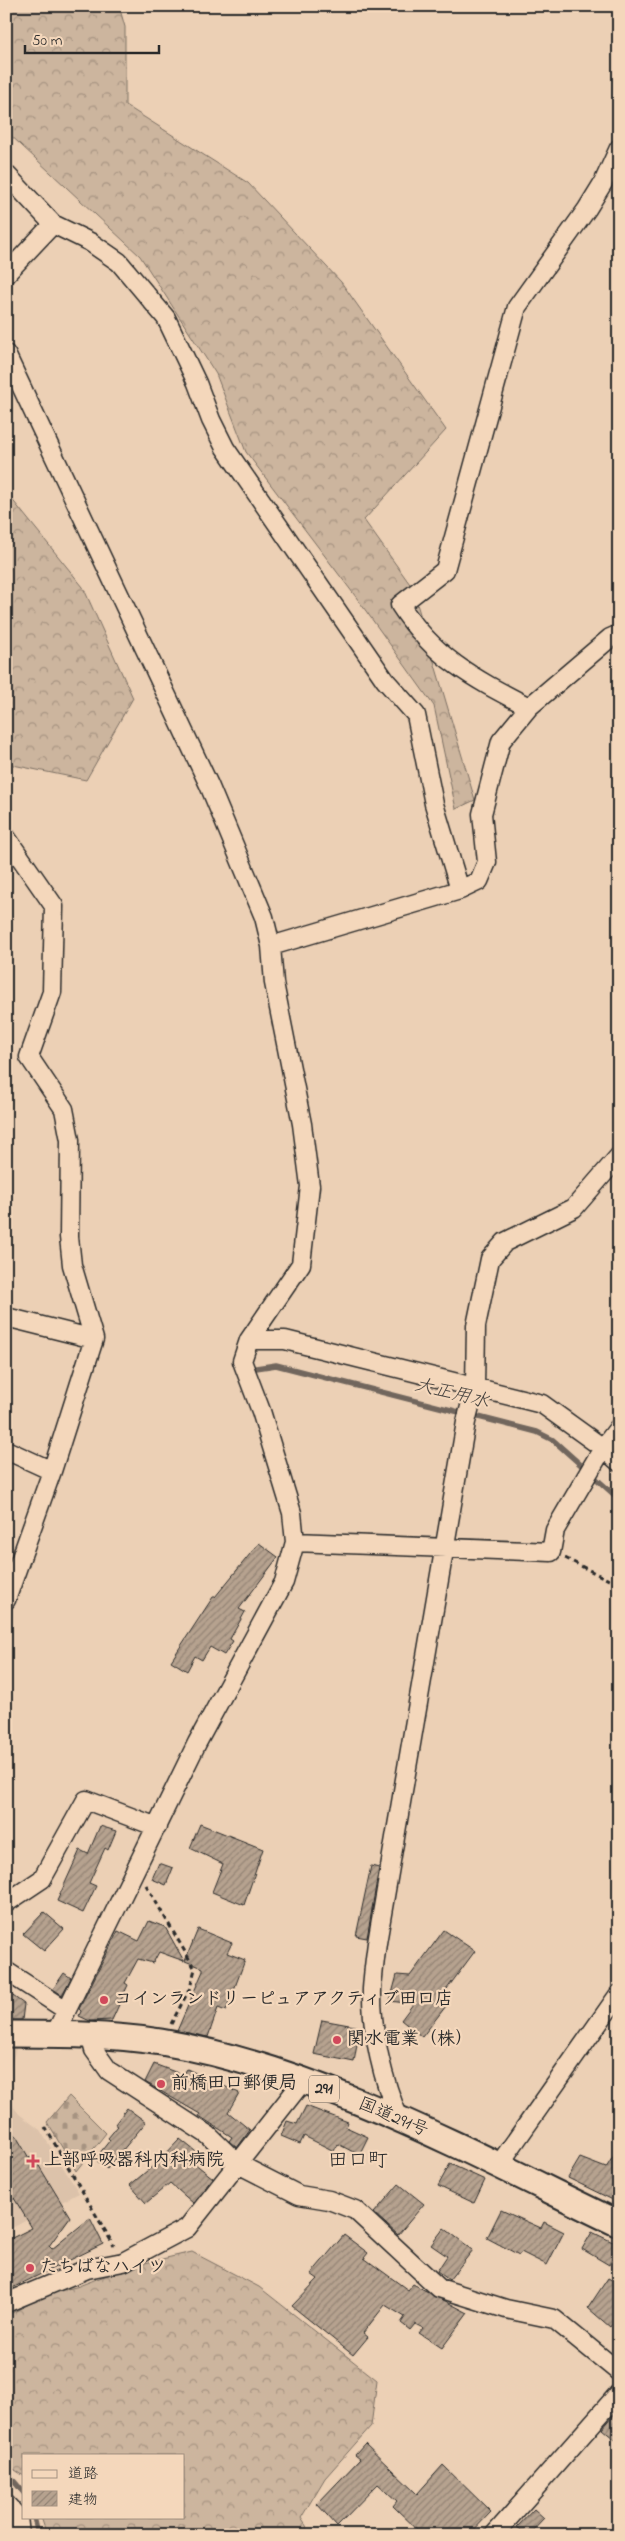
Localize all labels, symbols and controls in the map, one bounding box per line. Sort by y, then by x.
scale bar [25,22,159,54]
text: 50 m [32,30,63,52]
water label: 大正用水 [412,1372,492,1416]
place label: コインランドリーピュアアクティブ田口店 [114,1987,453,2013]
marker: コインランドリーピュアアクティブ田口店 [98,1994,110,2006]
place label: 関水電業（株） [347,2027,473,2053]
marker: 関水電業（株） [331,2034,343,2046]
place label: 前橋田口郵便局 [171,2071,297,2097]
road number: 291 [309,2076,339,2102]
marker: 前橋田口郵便局 [155,2078,167,2090]
street label: 国道291号 [354,2092,432,2144]
district label: 田口町 [328,2147,388,2176]
place label: 上部呼吸器科内科病院 [44,2148,224,2174]
marker: 上部呼吸器科内科病院 [26,2154,40,2168]
place label: たちばなハイツ [40,2255,166,2281]
marker: たちばなハイツ [24,2262,36,2274]
legend [22,2454,185,2518]
text: 道路 [68,2463,98,2485]
text: 建物 [68,2489,98,2511]

